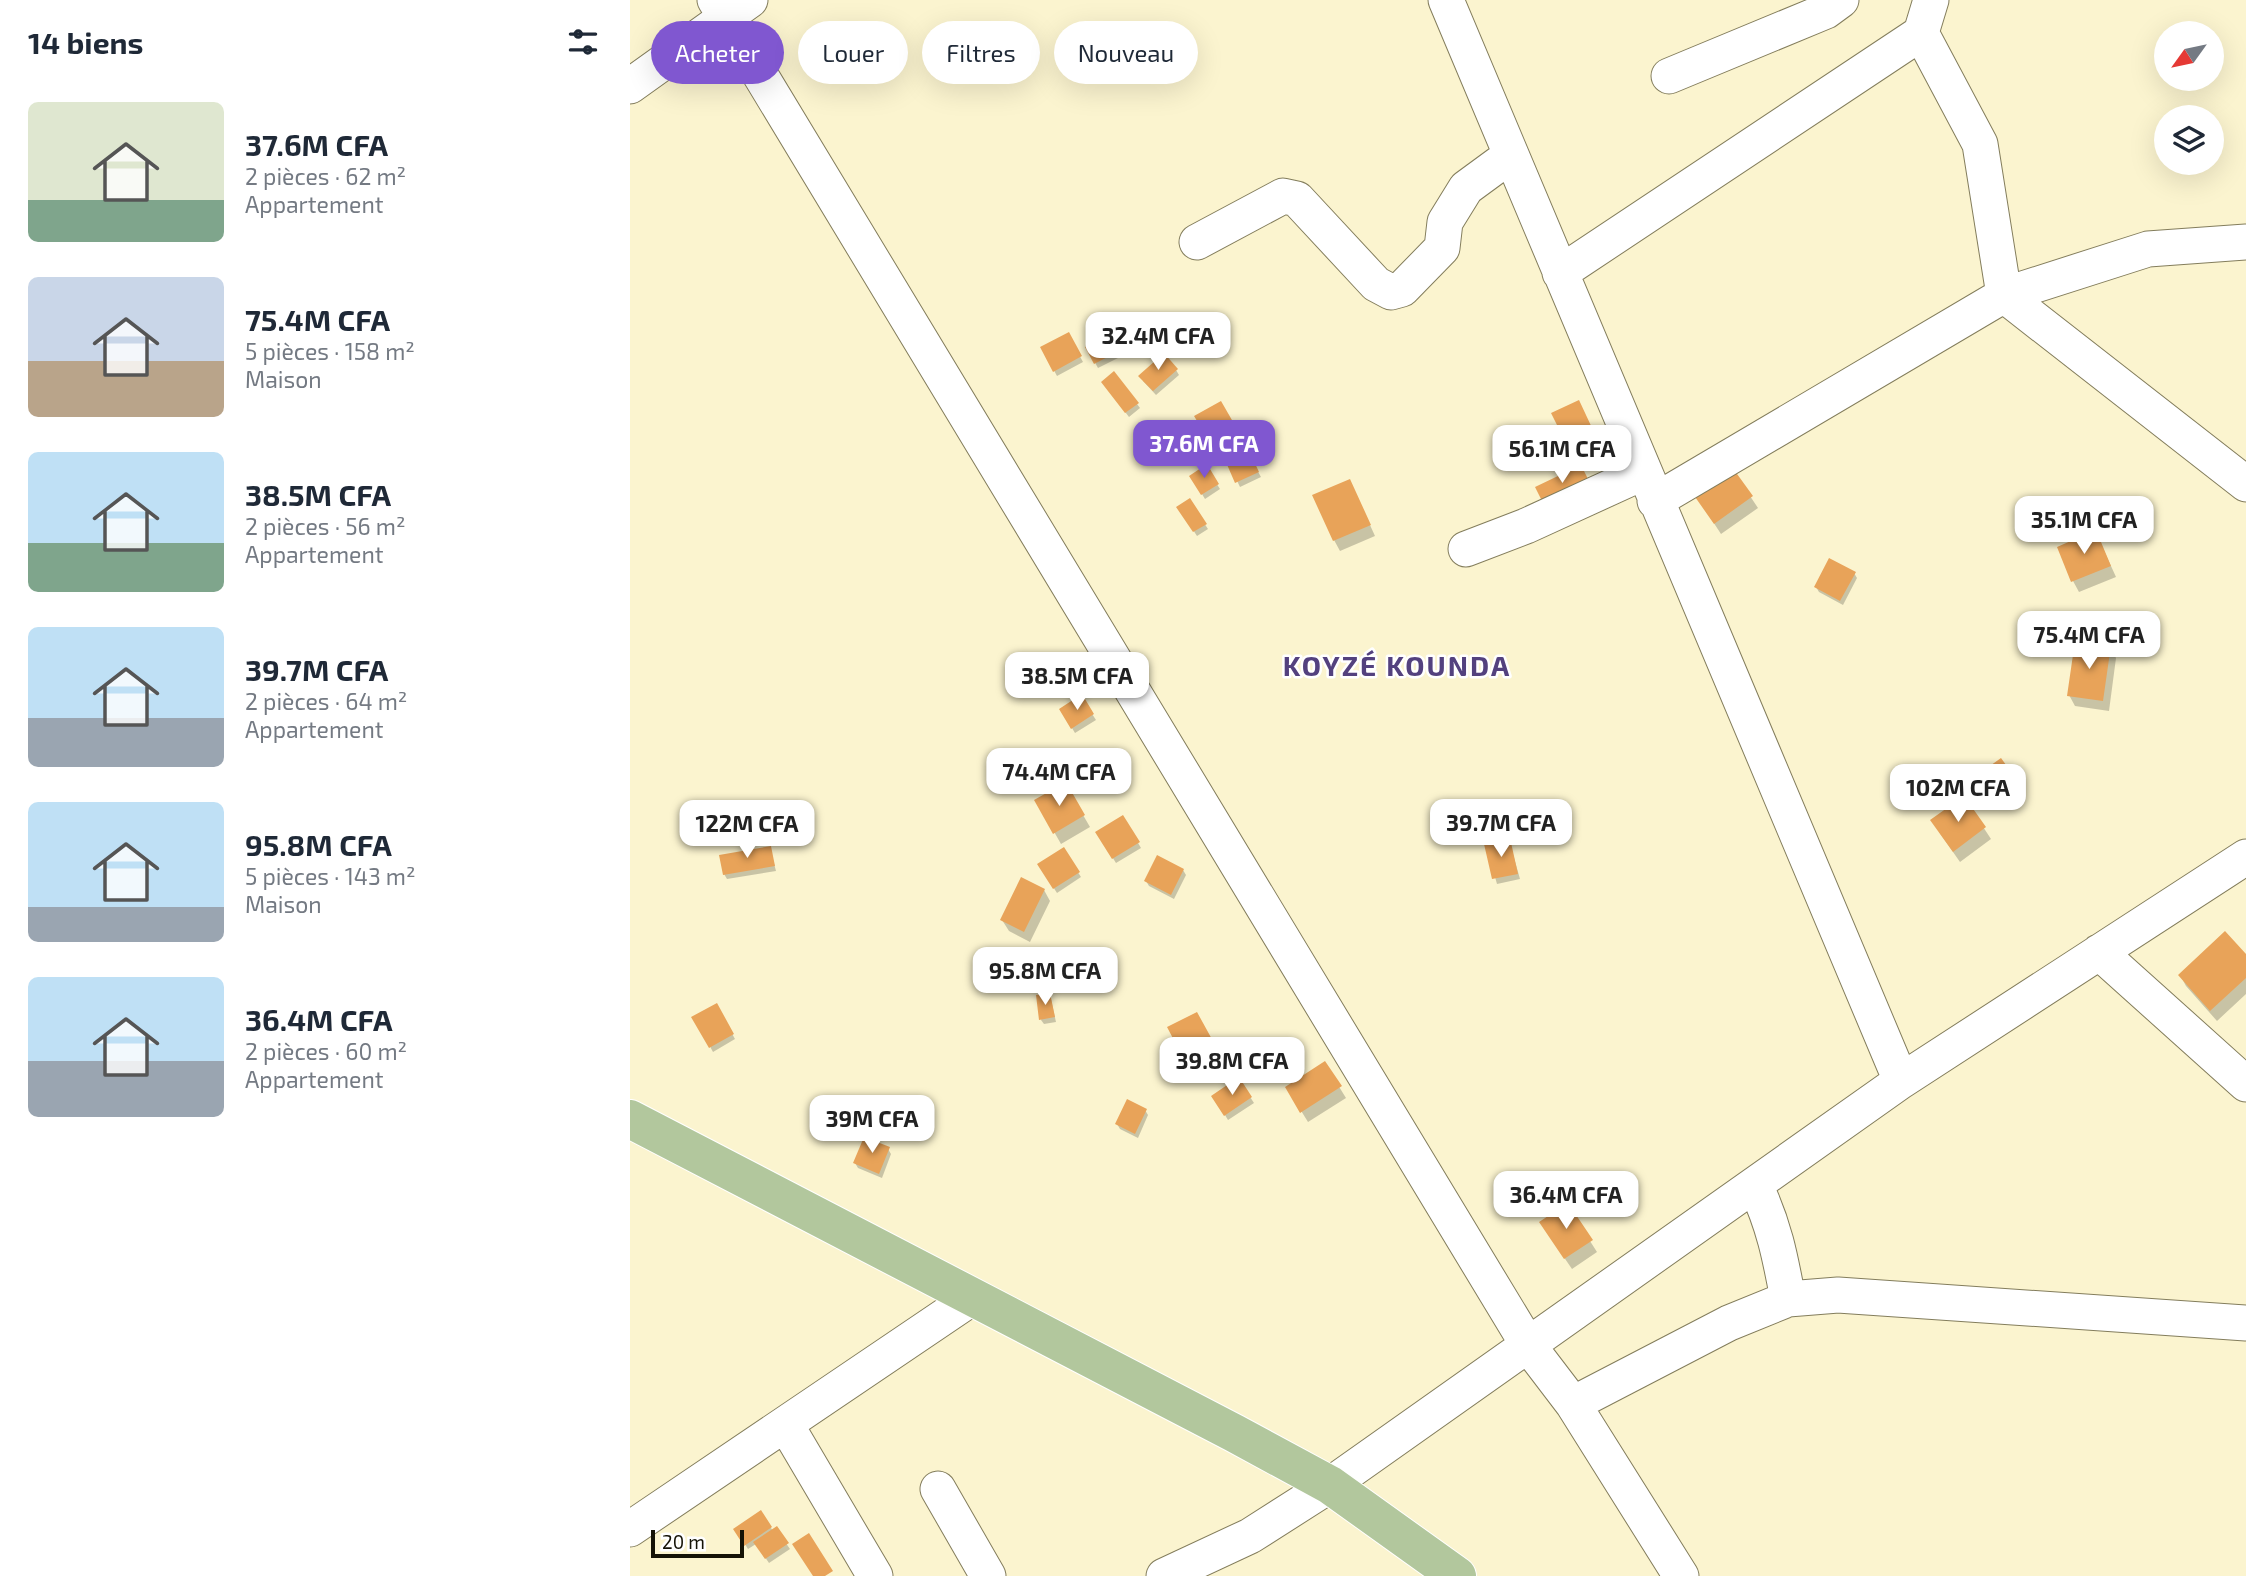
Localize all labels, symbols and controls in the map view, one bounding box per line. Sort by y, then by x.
chip: Acheter [651,21,784,84]
chip: Louer [798,21,908,84]
chip: Filtres [922,21,1040,84]
chip: Nouveau [1054,21,1198,84]
north arrow [2154,21,2224,91]
map controls [2154,21,2224,175]
icon: filters [564,23,602,61]
text: 14 biens [28,24,144,60]
button: layers [2154,105,2224,175]
text: 37.6M CFA [245,126,388,162]
icon: home [84,130,168,214]
text: 2 pièces · 62 m² [245,162,406,190]
text: Appartement [245,190,384,218]
text: 75.4M CFA [245,301,390,337]
icon: home [84,305,168,389]
pin: 32.4M CFA [1078,312,1238,372]
text: 32.4M CFA [1102,321,1214,349]
text: 5 pièces · 158 m² [245,337,415,365]
text: Maison [245,365,322,393]
pin: 37.6M CFA [1124,420,1284,480]
pin: 56.1M CFA [1482,426,1642,485]
text: 37.6M CFA [1149,429,1259,457]
text: 56.1M CFA [1508,434,1616,462]
text: 38.5M CFA [245,476,391,512]
icon: home [84,480,168,564]
pin: 35.1M CFA [2004,496,2164,556]
text: 35.1M CFA [2031,505,2137,533]
text: 2 pièces · 56 m² [245,512,406,540]
text: Appartement [245,540,384,568]
pin: 75.4M CFA [2009,612,2169,671]
text: 75.4M CFA [2033,620,2145,648]
district label: KOYZÉ KOUNDA [1283,648,1511,682]
text: 39.7M CFA [245,651,388,687]
pin: 38.5M CFA [997,652,1157,712]
icon: home [84,655,168,739]
text: 38.5M CFA [1021,661,1133,689]
text: 2 pièces · 64 m² [245,687,407,715]
text: Appartement [245,715,384,743]
pin: 74.4M CFA [979,748,1139,808]
text: 74.4M CFA [1002,757,1116,785]
pin: 102M CFA [1886,764,2030,824]
text: 102M CFA [1906,773,2010,801]
pin: 122M CFA [675,800,819,860]
pin: 39.7M CFA [1421,800,1581,859]
text: 39.7M CFA [1446,808,1556,836]
text: 122M CFA [696,809,798,837]
text: 95.8M CFA [245,826,392,862]
icon: home [84,830,168,914]
text: 5 pièces · 143 m² [245,862,416,890]
text: Maison [245,890,322,918]
pin: 95.8M CFA [965,948,1125,1007]
text: 95.8M CFA [989,956,1101,984]
text: 36.4M CFA [245,1001,393,1037]
icon: home [84,1005,168,1089]
text: 2 pièces · 60 m² [245,1037,407,1065]
pin: 39.8M CFA [1152,1038,1312,1097]
text: 39.8M CFA [1176,1046,1288,1074]
text: Appartement [245,1065,384,1093]
pin: 39M CFA [807,1096,937,1155]
text: 39M CFA [826,1104,918,1132]
pin: 36.4M CFA [1486,1172,1646,1231]
text: 36.4M CFA [1509,1180,1623,1208]
scale bar [651,1527,744,1559]
text: 20 m [662,1530,705,1553]

